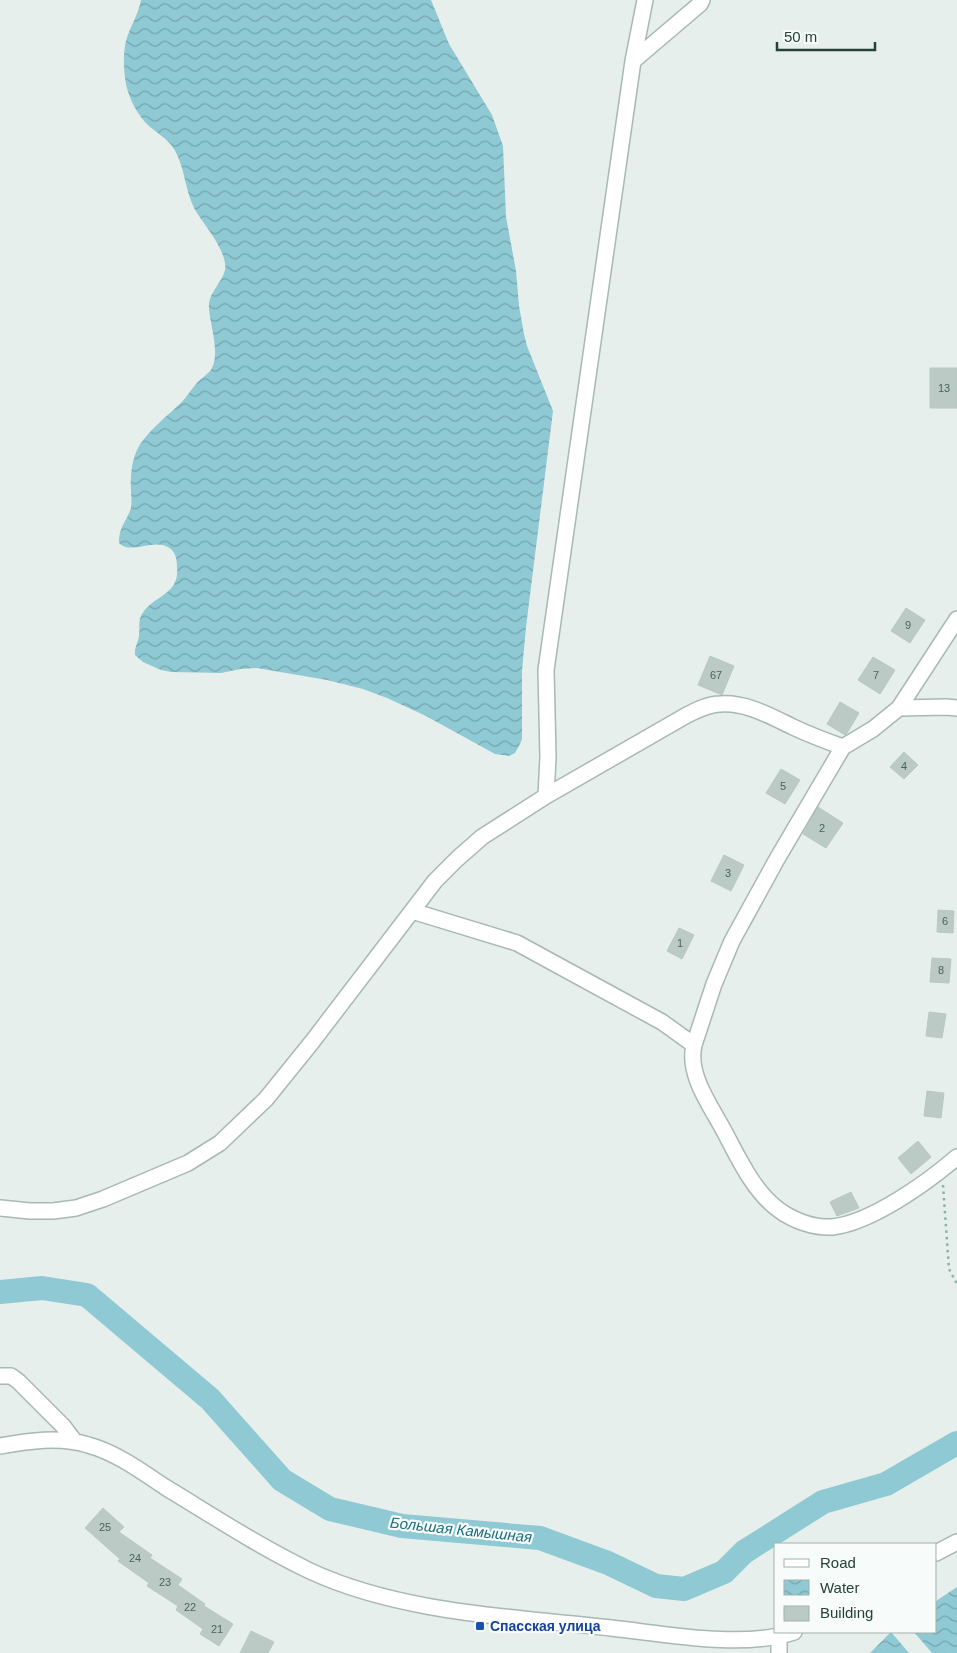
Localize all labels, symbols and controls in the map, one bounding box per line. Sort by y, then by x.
scale bar [777,20,874,52]
text: 50 m [784,28,817,45]
house number: 13 [938,382,950,394]
house number: 9 [905,619,911,631]
house number: 67 [710,669,722,681]
house number: 7 [873,669,879,681]
house number: 4 [901,760,907,772]
house number: 5 [780,780,786,792]
house number: 2 [819,822,825,834]
house number: 3 [725,867,731,879]
house number: 6 [942,915,948,927]
house number: 1 [677,937,683,949]
house number: 8 [938,964,944,976]
water label: Большая Камышная [389,1514,533,1545]
house number: 25 [99,1521,111,1533]
legend [774,1543,937,1633]
house number: 24 [129,1552,141,1564]
text: Road [820,1554,856,1571]
house number: 23 [159,1576,171,1588]
text: Water [820,1579,859,1596]
house number: 22 [184,1601,196,1613]
text: Building [820,1604,873,1621]
place label: Спасская улица [490,1618,601,1634]
marker: Спасская улица [474,1620,486,1632]
house number: 21 [211,1623,223,1635]

